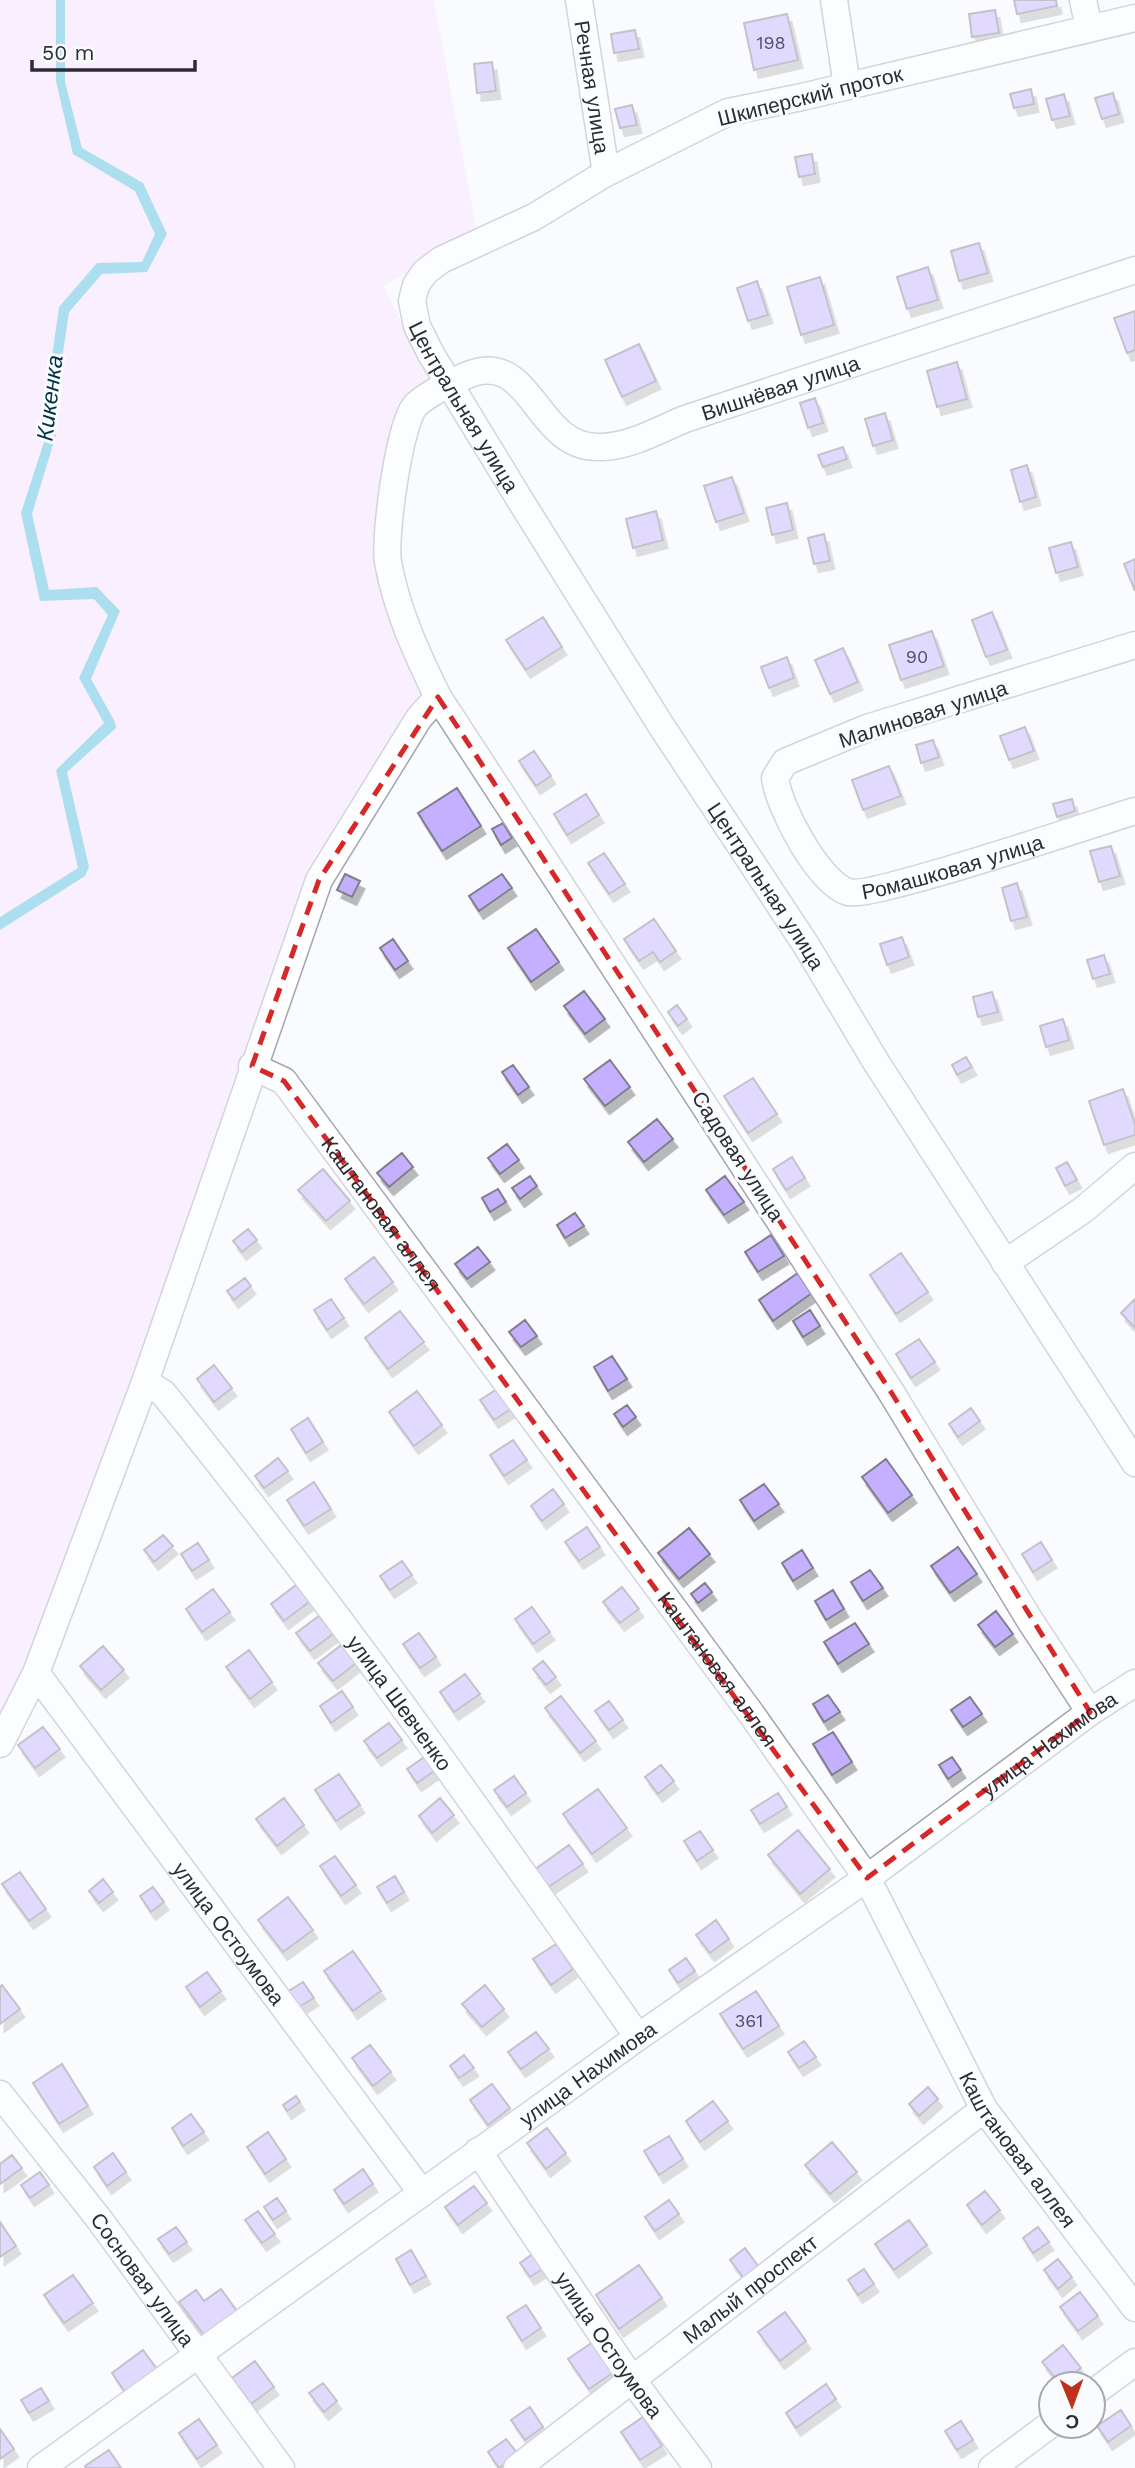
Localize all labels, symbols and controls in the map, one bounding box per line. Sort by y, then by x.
street label: Речная улица [570,19,615,156]
scale bar [32,28,194,72]
house number: 198 [756,32,786,53]
text: 50 m [42,40,94,65]
street label: Шкиперский проток [715,61,906,131]
street label: Центральная улица [404,317,525,497]
street label: Вишнёвая улица [698,350,863,425]
water label: Кикенка [31,354,69,442]
house number: 90 [906,646,928,667]
street label: Малиновая улица [836,675,1011,753]
street label: Центральная улица [703,798,830,974]
street label: Ромашковая улица [859,829,1047,904]
street label: Садовая улица [687,1086,789,1226]
street label: Каштановая аллея [317,1131,447,1296]
street label: Каштановая аллея [653,1587,783,1751]
street label: улица Шевченко [342,1630,458,1775]
street label: улица Нахимова [975,1685,1122,1802]
street label: улица Остоумова [168,1857,290,2010]
house number: 361 [735,2010,763,2031]
street label: улица Нахимова [514,2016,661,2131]
street label: Каштановая аллея [955,2067,1082,2232]
street label: Сосновая улица [86,2207,200,2351]
street label: Малый проспект [678,2229,823,2348]
street label: улица Остоумова [550,2267,669,2423]
north arrow [1037,2370,1107,2440]
text: С [1065,2410,1079,2433]

